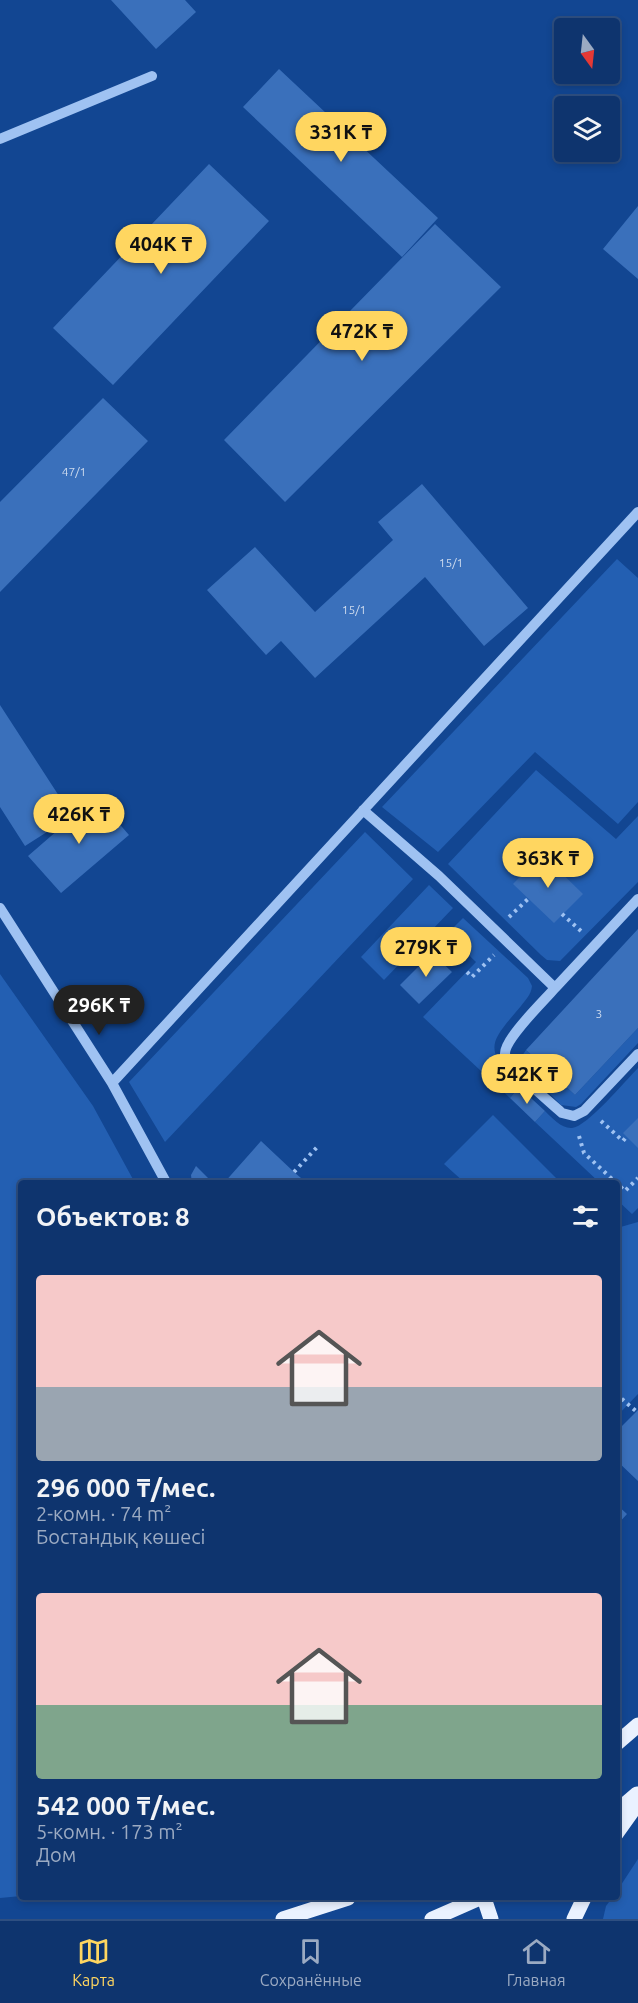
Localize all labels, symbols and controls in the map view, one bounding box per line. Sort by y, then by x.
north arrow [554,18,620,84]
map controls [554,18,620,162]
button: layers [554,96,620,162]
pin: 331K ₸ [292,112,390,163]
text: 331K ₸ [309,120,373,143]
pin: 404K ₸ [112,224,210,275]
text: 404K ₸ [129,232,193,255]
pin: 472K ₸ [313,311,411,362]
text: 472K ₸ [330,319,394,342]
house number: 47/1 [62,465,86,478]
house number: 15/1 [439,556,463,569]
house number: 15/1 [342,603,366,616]
pin: 426K ₸ [30,794,128,845]
text: 426K ₸ [47,802,111,825]
pin: 363K ₸ [499,838,597,889]
text: 363K ₸ [516,846,580,869]
pin: 279K ₸ [377,927,475,978]
text: 279K ₸ [394,935,458,958]
pin: 296K ₸ [50,985,148,1036]
text: 296K ₸ [67,993,131,1016]
house number: 3 [596,1007,602,1020]
pin: 542K ₸ [478,1054,576,1105]
text: 542K ₸ [495,1062,559,1085]
icon: filters [569,1200,602,1233]
text: Объектов: 8 [36,1202,190,1231]
icon: home [265,1314,373,1422]
text: 296 000 ₸/мес. [36,1473,215,1502]
text: 2-комн. · 74 m² [36,1502,171,1525]
text: Бостандық көшесі [36,1525,205,1548]
icon: home [265,1632,373,1740]
text: 542 000 ₸/мес. [36,1791,215,1820]
text: 5-комн. · 173 m² [36,1820,183,1843]
text: Дом [36,1843,76,1866]
tab: Карта [72,1935,115,1989]
tab: Сохранённые [260,1935,362,1989]
tab: Главная [507,1935,566,1989]

